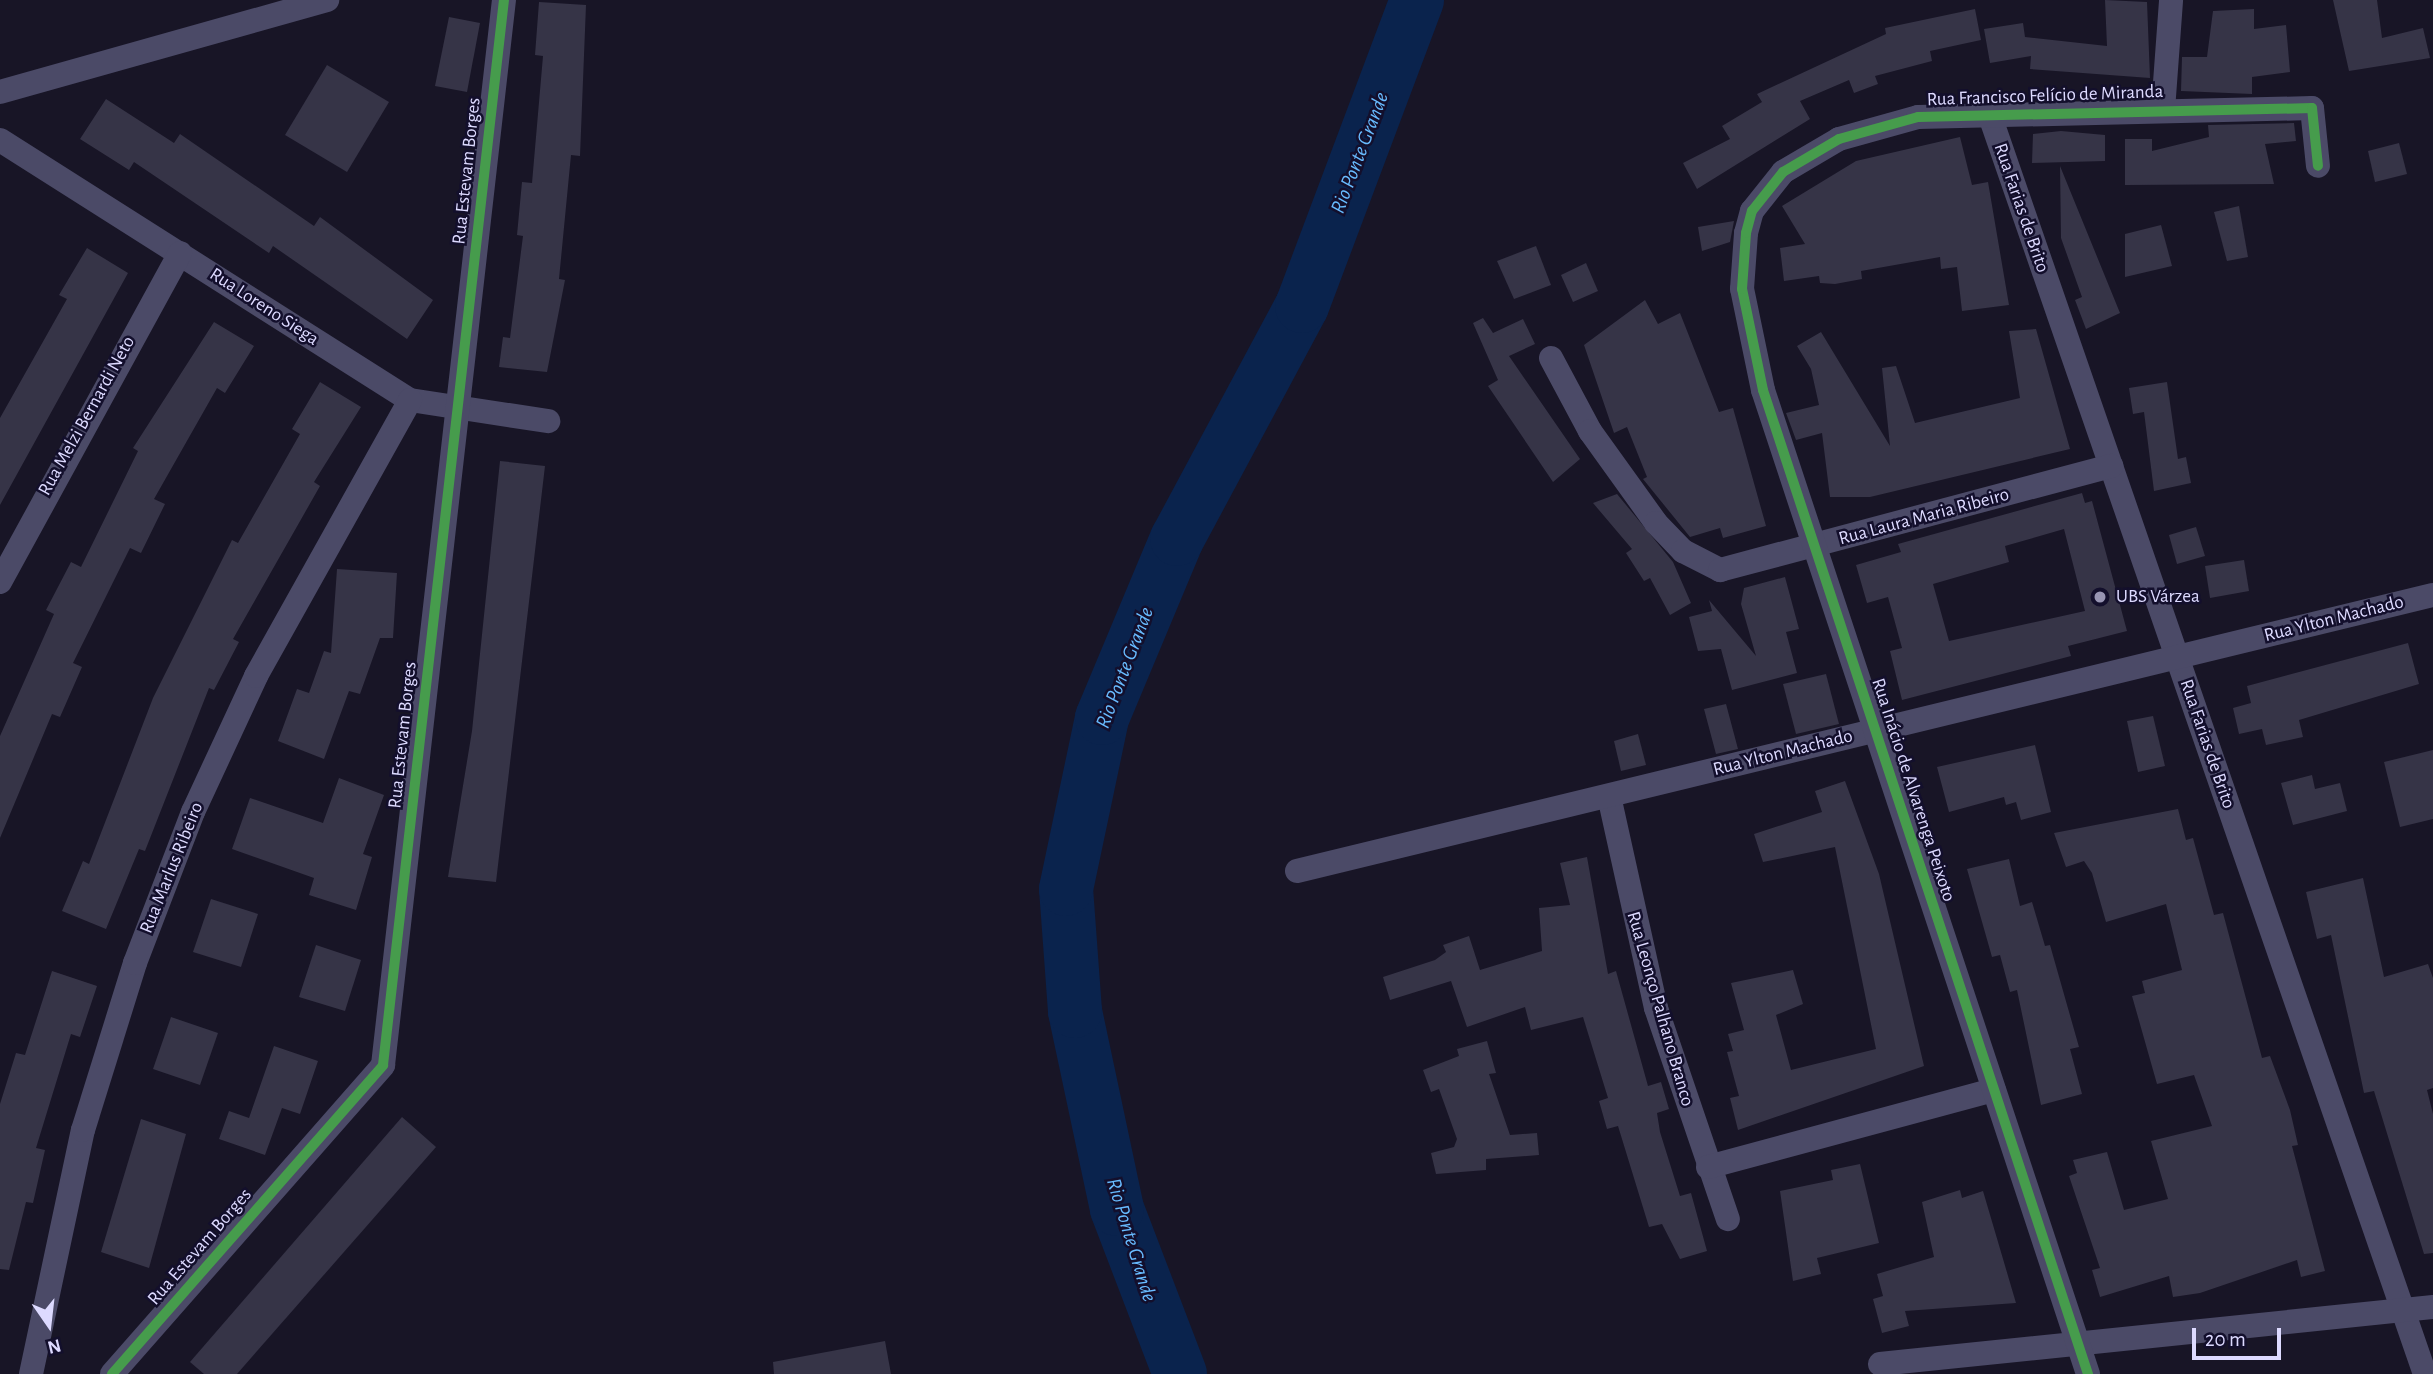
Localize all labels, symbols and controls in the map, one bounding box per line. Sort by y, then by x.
street label: Rua Francisco Felício de Miranda [1926,80,2164,112]
water label: Rio Ponte Grande [1325,89,1395,217]
street label: Rua Estevam Borges [448,96,486,246]
street label: Rua Farias de Brito [1988,140,2054,276]
street label: Rua Loreno Siega [205,263,323,351]
street label: Rua Melzi Bernardi Neto [34,332,140,500]
street label: Rua Laura Maria Ribeiro [1836,483,2012,551]
place label: UBS Várzea [2116,586,2200,608]
marker: UBS Várzea [2090,587,2110,607]
street label: Rua Ylton Machado [2262,591,2406,647]
water label: Rio Ponte Grande [1090,604,1160,732]
street label: Rua Estevam Borges [384,660,422,810]
street label: Rua Inácio de Alvarenga Peixoto [1866,675,1960,905]
street label: Rua Farias de Brito [2174,676,2240,812]
street label: Rua Ylton Machado [1711,725,1855,781]
street label: Rua Marlus Ribeiro [135,799,209,937]
street label: Rua Leonço Palhano Branco [1621,909,1699,1109]
water label: Rio Ponte Grande [1100,1175,1162,1305]
street label: Rua Estevam Borges [143,1184,257,1310]
north arrow [14,1290,84,1360]
scale bar [2195,1314,2284,1358]
text: 20 m [2205,1329,2246,1350]
text: N [45,1335,63,1357]

